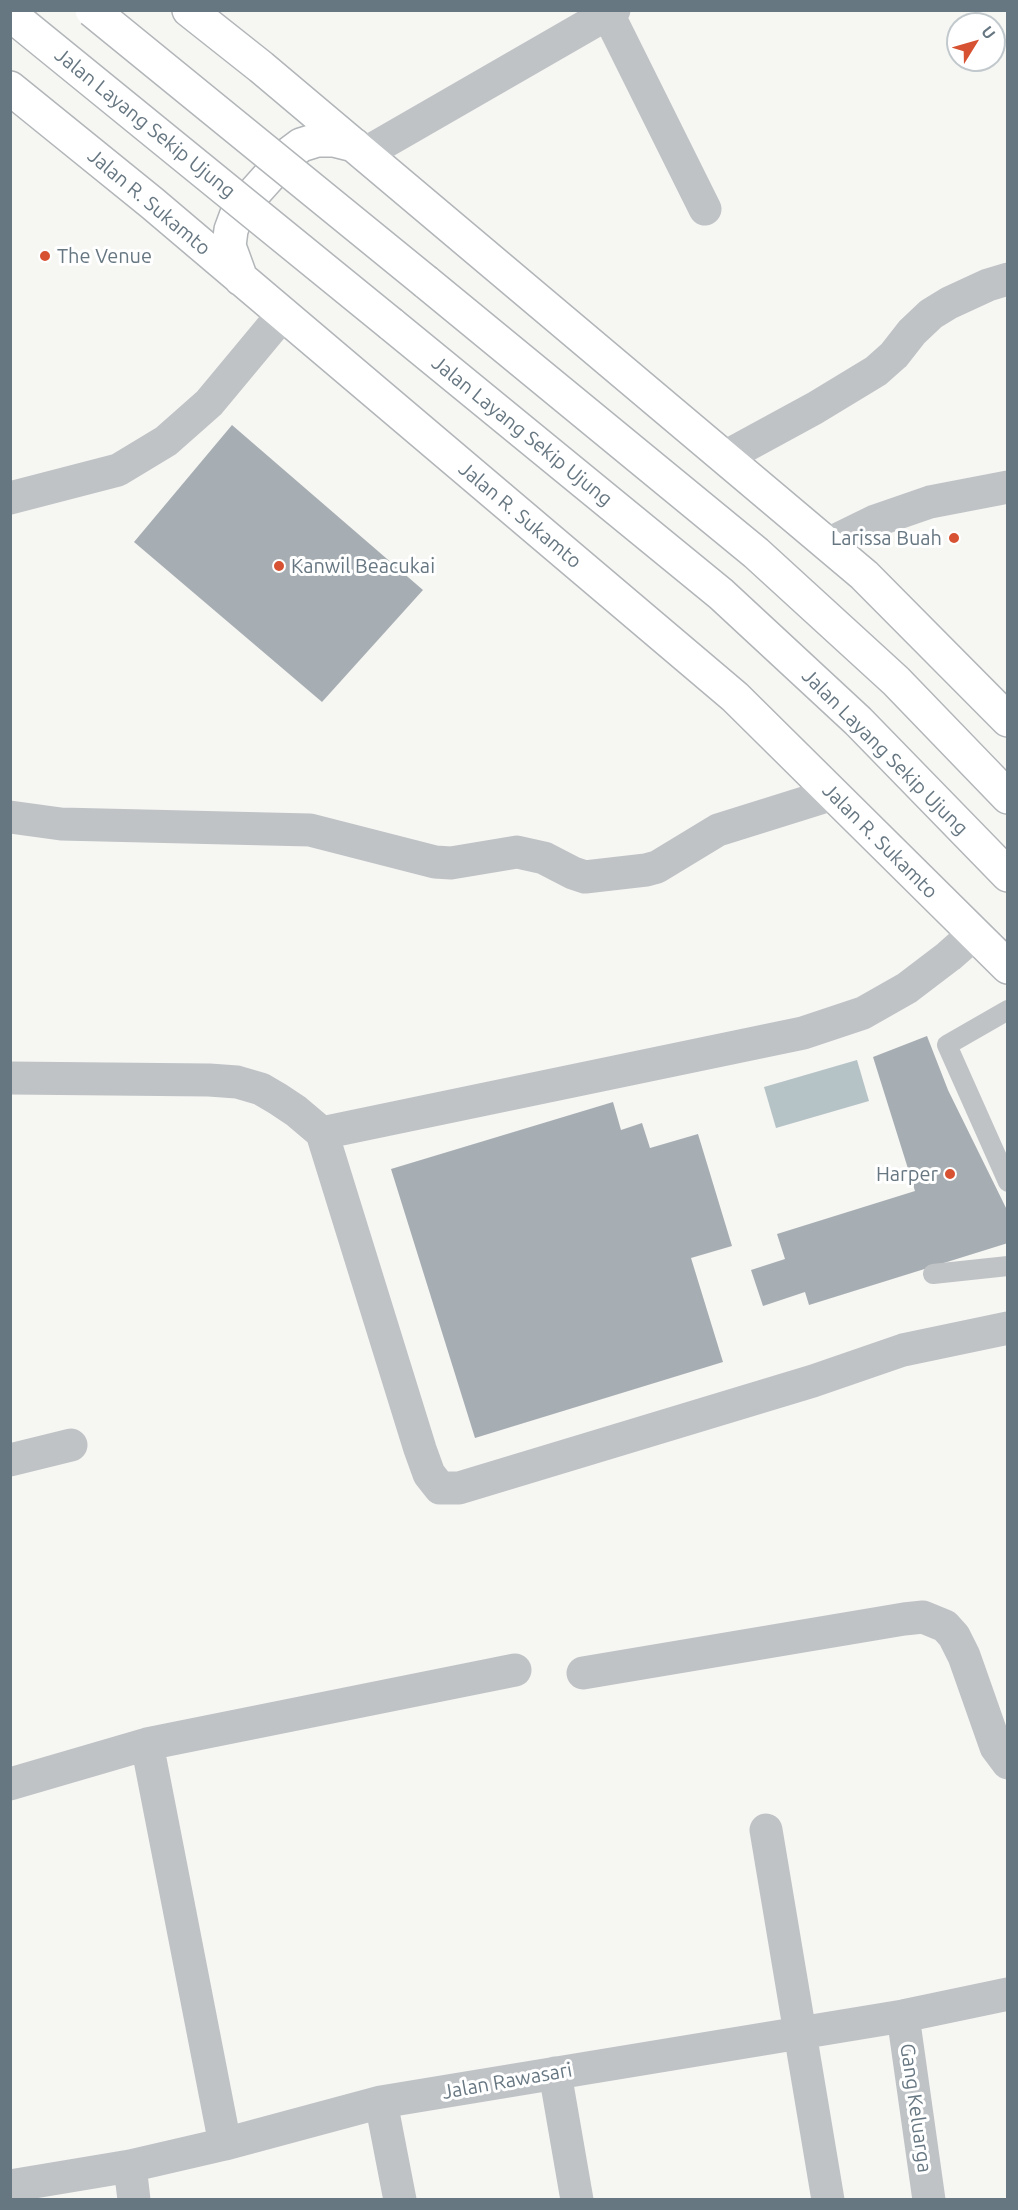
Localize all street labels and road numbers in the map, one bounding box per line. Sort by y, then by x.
street label: Jalan Layang Sekip Ujung [50,43,240,203]
street label: Jalan R. Sukamto [83,144,215,260]
street label: Jalan Layang Sekip Ujung [427,351,617,511]
street label: Jalan R. Sukamto [454,457,586,573]
street label: Jalan Layang Sekip Ujung [797,664,973,840]
street label: Jalan R. Sukamto [817,778,943,904]
street label: Gang Keluarga [895,2042,937,2174]
street label: Jalan Rawasari [440,2058,574,2104]

